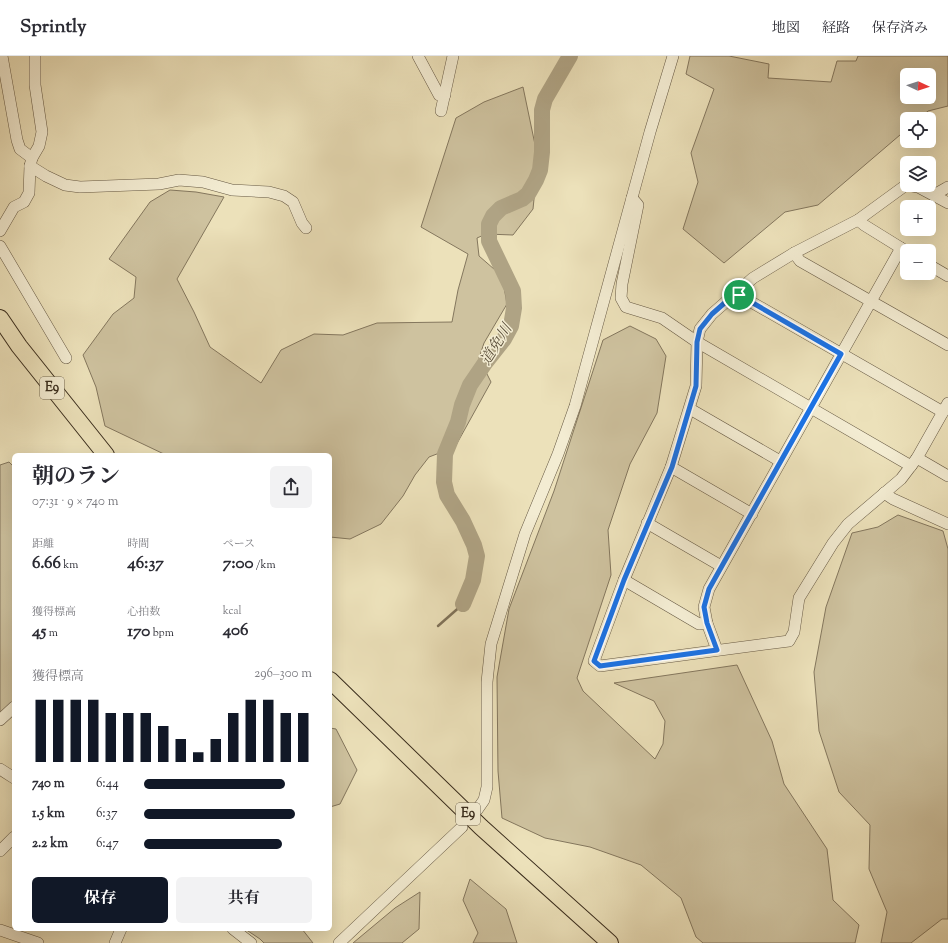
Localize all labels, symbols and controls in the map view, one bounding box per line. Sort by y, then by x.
text: Sprintly [20,14,87,41]
text: 地図 [772,19,800,39]
text: 経路 [822,19,850,39]
text: 保存済み [872,19,928,39]
north arrow [900,68,936,104]
map controls [900,68,936,280]
button: locate [900,112,936,148]
button: layers [900,156,936,192]
button: + [900,200,936,236]
button: − [900,244,936,280]
pin [722,278,756,312]
icon: arrive [728,284,750,306]
water label: 道免川 [476,319,519,370]
road number: E9 [40,377,64,399]
text: 朝のラン [32,462,120,494]
button: share [270,466,312,508]
text: 07:31 · 9 × 740 m [32,493,118,511]
text: 距離 [32,536,54,552]
text: 時間 [127,536,149,552]
text: ペース [223,536,255,552]
text: 6.66 [32,552,61,576]
text: 46:37 [127,552,164,576]
text: 7:00 [223,552,253,576]
text: km [61,557,78,573]
text: /km [253,557,276,573]
text: kcal [223,603,242,619]
text: 獲得標高 [32,604,76,620]
text: 心拍数 [127,604,160,620]
text: 406 [223,619,249,643]
text: 45 [32,620,46,644]
text: 170 [127,620,150,644]
text: m [46,625,58,641]
text: bpm [150,625,174,641]
text: 296–300 m [254,665,312,683]
text: 獲得標高 [32,668,84,686]
text: 740 m [32,775,64,793]
text: 6:44 [96,775,119,793]
road number: E9 [456,803,480,825]
text: 1.5 km [32,805,65,823]
text: 6:37 [96,805,117,823]
text: 2.2 km [32,835,68,853]
text: 6:47 [96,835,119,853]
button: 保存 [32,877,168,923]
button: 共有 [176,877,312,923]

